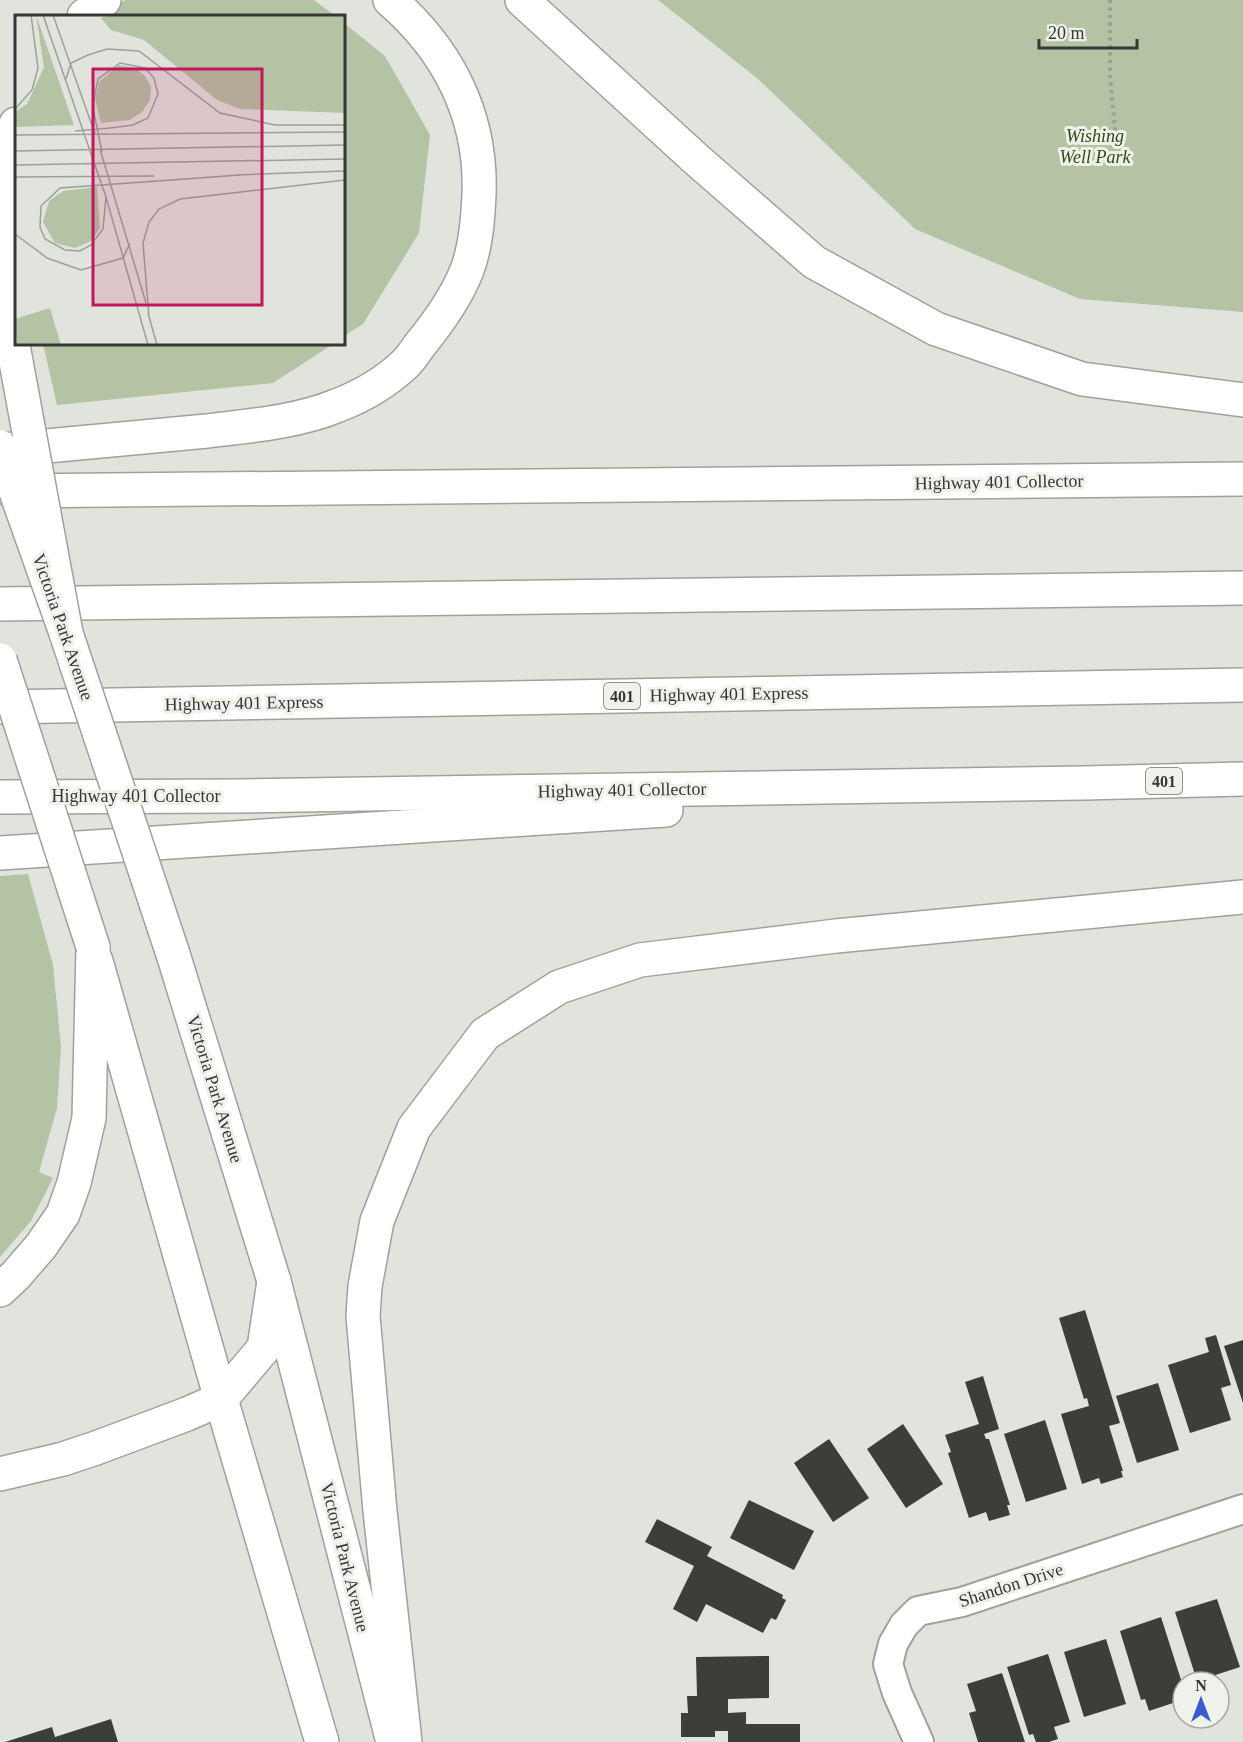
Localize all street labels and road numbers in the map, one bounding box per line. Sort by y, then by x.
street label: Highway 401 Collector [914,471,1084,493]
street label: Victoria Park Avenue [29,551,97,703]
road number: 401 [604,683,640,709]
street label: Highway 401 Express [649,683,809,705]
street label: Highway 401 Express [164,692,324,714]
road number: 401 [1146,768,1182,794]
street label: Highway 401 Collector [537,779,707,801]
street label: Highway 401 Collector [52,786,220,806]
street label: Victoria Park Avenue [183,1013,247,1165]
street label: Victoria Park Avenue [317,1480,373,1634]
street label: Shandon Drive [956,1559,1066,1611]

